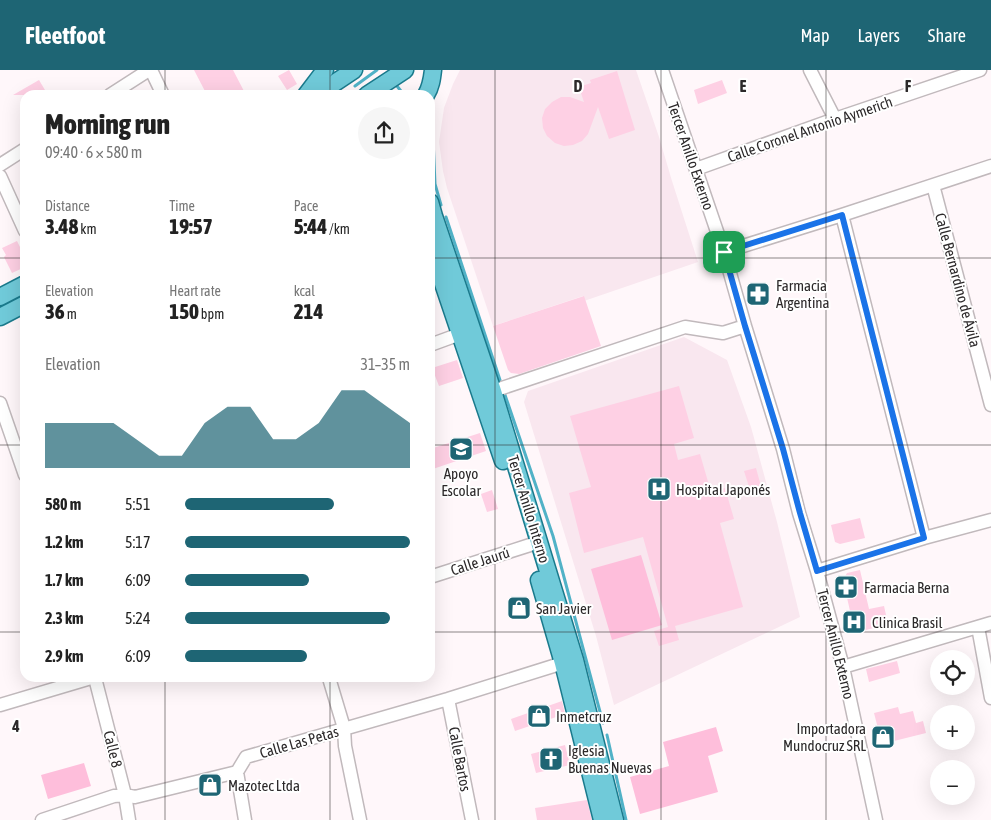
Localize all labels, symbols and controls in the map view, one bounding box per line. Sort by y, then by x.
text: Fleetfoot [25,22,105,49]
text: Map [800,25,829,46]
text: Layers [857,25,900,46]
text: Share [928,25,966,46]
text: D [574,77,583,95]
text: E [740,77,747,95]
text: F [905,77,912,95]
street label: Calle Coronel Antonio Aymerich [725,93,895,165]
street label: Tercer Anillo Externo [665,100,717,212]
button: share [358,107,410,159]
text: Morning run [45,108,170,140]
text: 09:40 · 6 × 580 m [45,143,142,161]
text: Distance [45,198,90,214]
text: Time [169,198,195,214]
text: Pace [294,198,318,214]
street label: Calle Bernardino de Ávila [932,211,984,349]
text: 3.48 [45,214,78,238]
text: 19:57 [169,214,213,238]
text: 5:44 [294,214,327,238]
text: km [78,221,97,237]
text: /km [327,221,350,237]
pin [703,231,745,273]
icon: arrive [710,238,738,266]
place label: Farmacia Argentina [776,277,830,311]
pharmacy icon: Farmacia Argentina [745,281,771,307]
text: Elevation [45,283,94,299]
text: Heart rate [169,283,221,299]
text: kcal [294,283,315,299]
text: 36 [45,299,65,323]
text: 150 [169,299,199,323]
text: 214 [294,299,323,323]
text: m [65,306,77,322]
text: bpm [199,306,224,322]
text: Elevation [45,355,100,373]
text: 31–35 m [361,355,410,373]
school or university icon: Apoyo Escolar [448,436,474,462]
street label: Tercer Anillo Interno [505,453,553,565]
place label: Apoyo Escolar [441,465,481,499]
hospital icon: Hospital Japonés [646,476,672,502]
place label: Hospital Japonés [676,481,770,498]
text: 580 m [45,495,81,513]
text: 5:51 [125,495,150,513]
text: 1.2 km [45,533,84,551]
text: 5:17 [125,533,150,551]
street label: Calle Jaurú [448,543,512,579]
text: 1.7 km [45,571,84,589]
text: 6:09 [125,571,151,589]
pharmacy icon: Farmacia Berna [833,574,859,600]
place label: Farmacia Berna [864,579,950,596]
street label: Tercer Anillo Externo [814,587,858,701]
shop icon: San Javier [506,595,532,621]
place label: San Javier [536,600,592,617]
text: 2.3 km [45,609,84,627]
text: 5:24 [125,609,150,627]
hospital icon: Clinica Brasil [841,609,867,635]
place label: Clinica Brasil [872,614,942,631]
text: 2.9 km [45,647,84,665]
text: 6:09 [125,647,151,665]
map controls [930,650,975,805]
button: locate [930,650,975,695]
shop icon: Inmetcruz [526,703,552,729]
button: + [930,705,975,750]
place label: Inmetcruz [556,708,612,725]
text: 4 [11,717,20,735]
place label: Importadora Mundocruz SRL [783,720,866,754]
street label: Calle Las Petas [258,723,340,761]
shop icon: Importadora Mundocruz SRL [870,724,896,750]
street label: Calle Bartos [445,725,475,793]
street label: Calle 8 [100,729,126,769]
place label: Iglesia Buenas Nuevas [568,742,652,776]
church icon: Iglesia Buenas Nuevas [538,746,564,772]
button: − [930,760,975,805]
shop icon: Mazotec Ltda [197,772,223,798]
place label: Mazotec Ltda [228,777,300,794]

